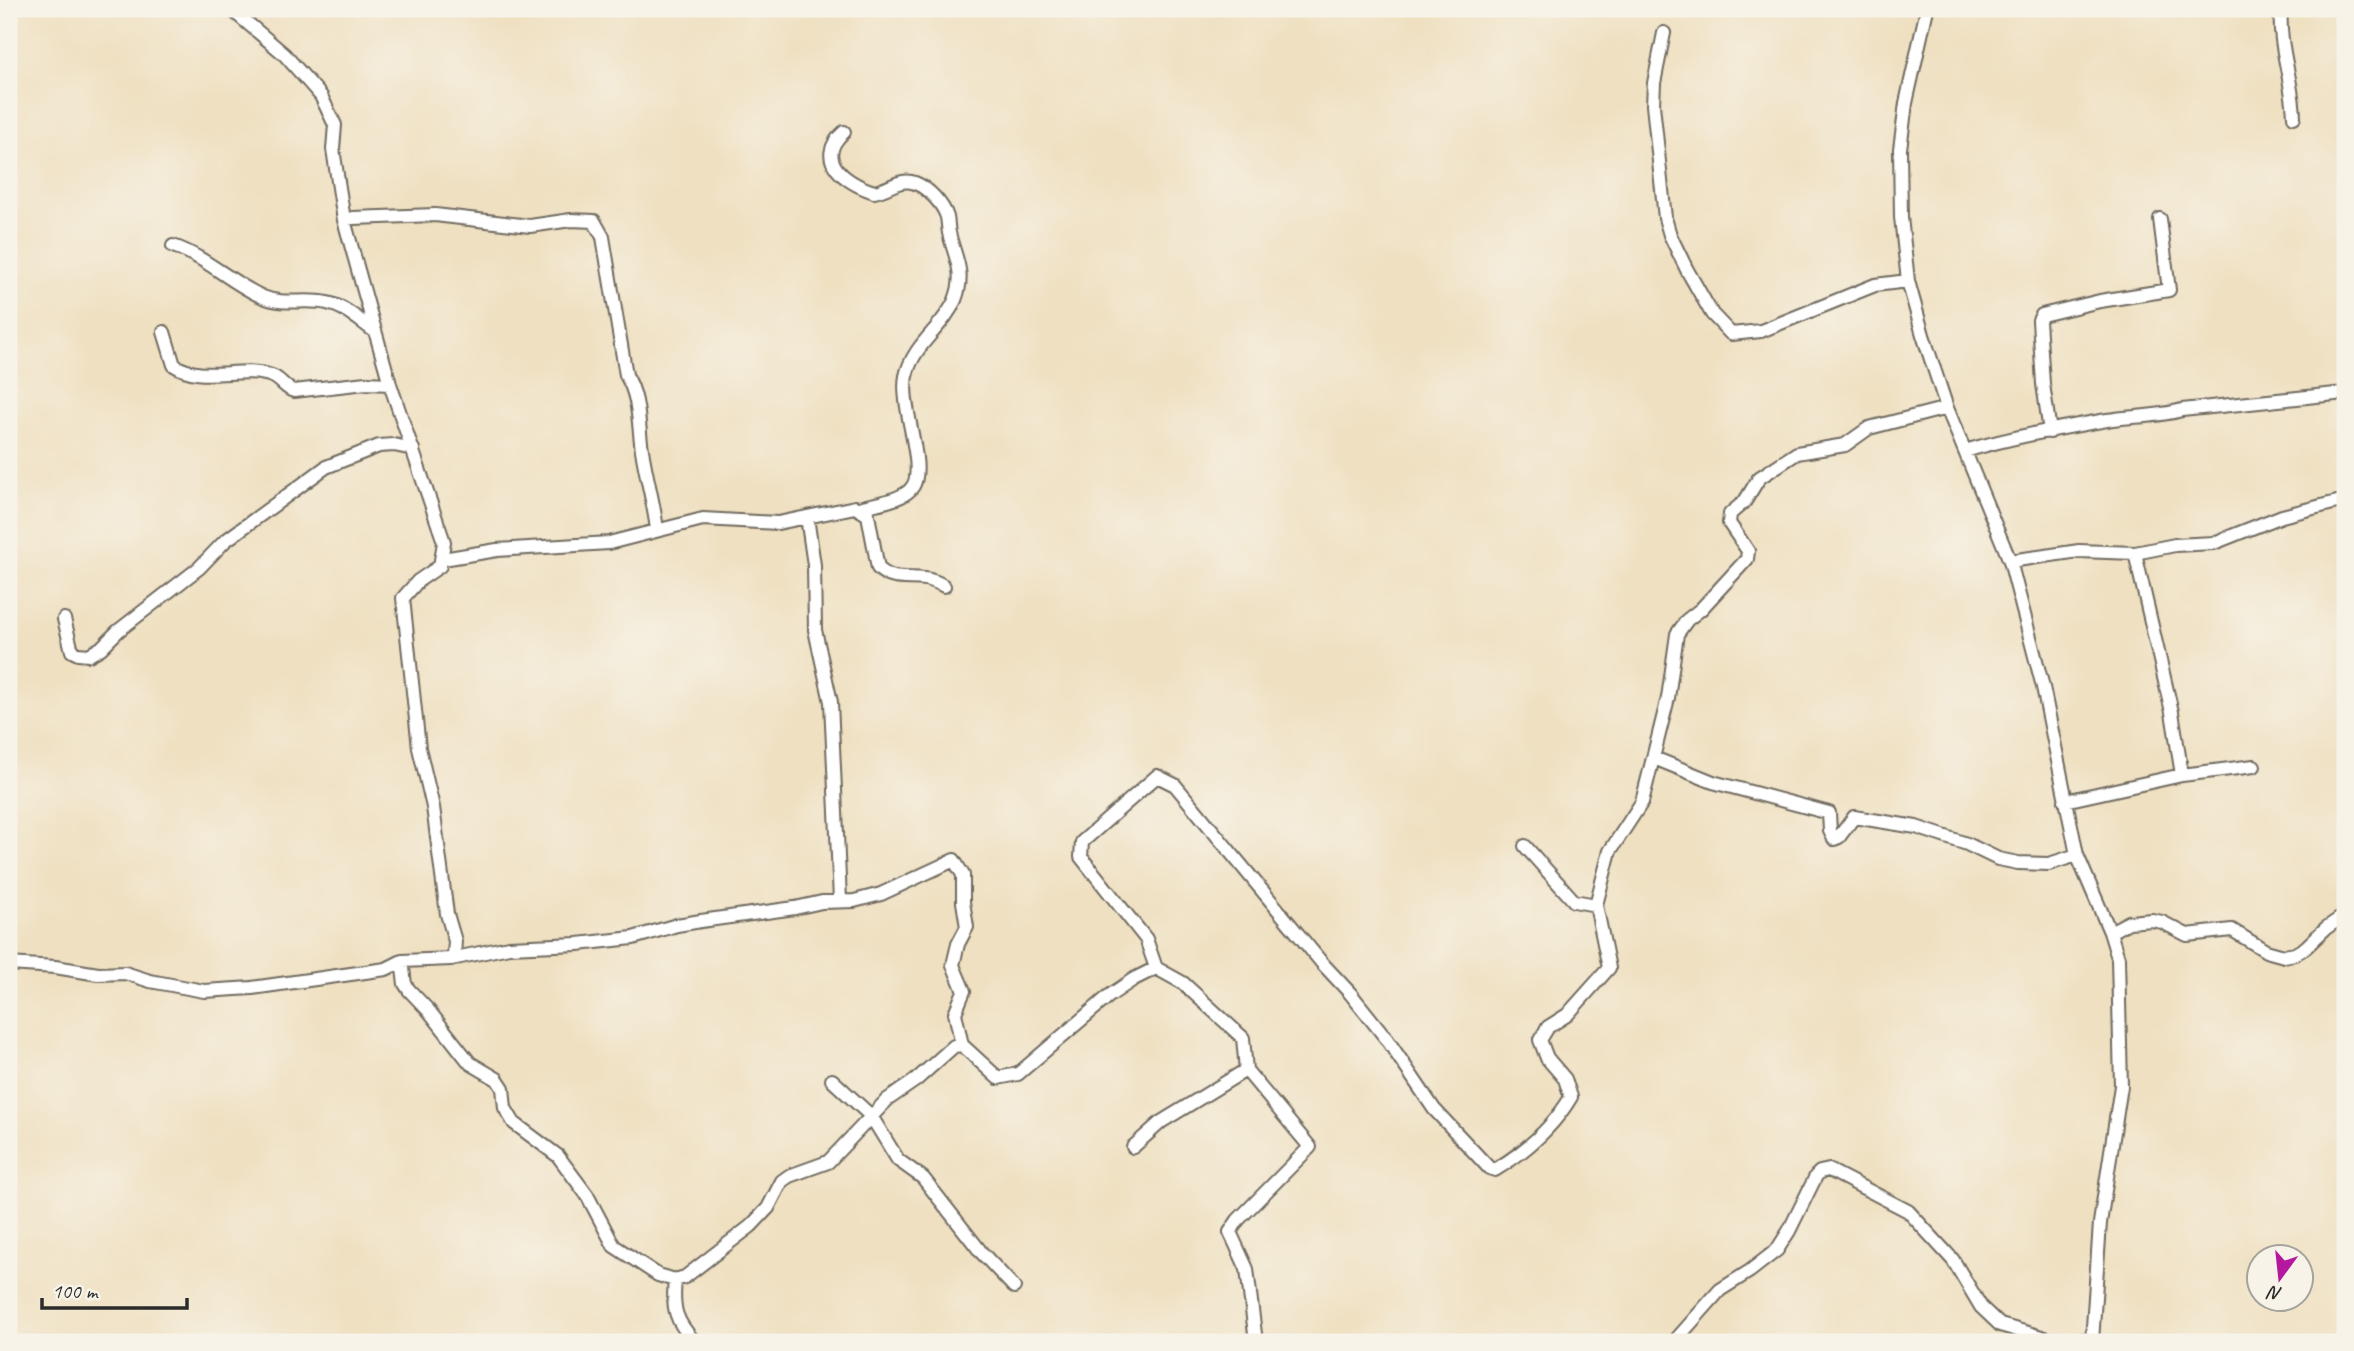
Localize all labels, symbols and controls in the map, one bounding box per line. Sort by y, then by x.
north arrow [2246,1242,2316,1312]
scale bar [42,1267,187,1311]
text: 100 m [52,1278,99,1304]
text: N [2264,1280,2285,1307]

